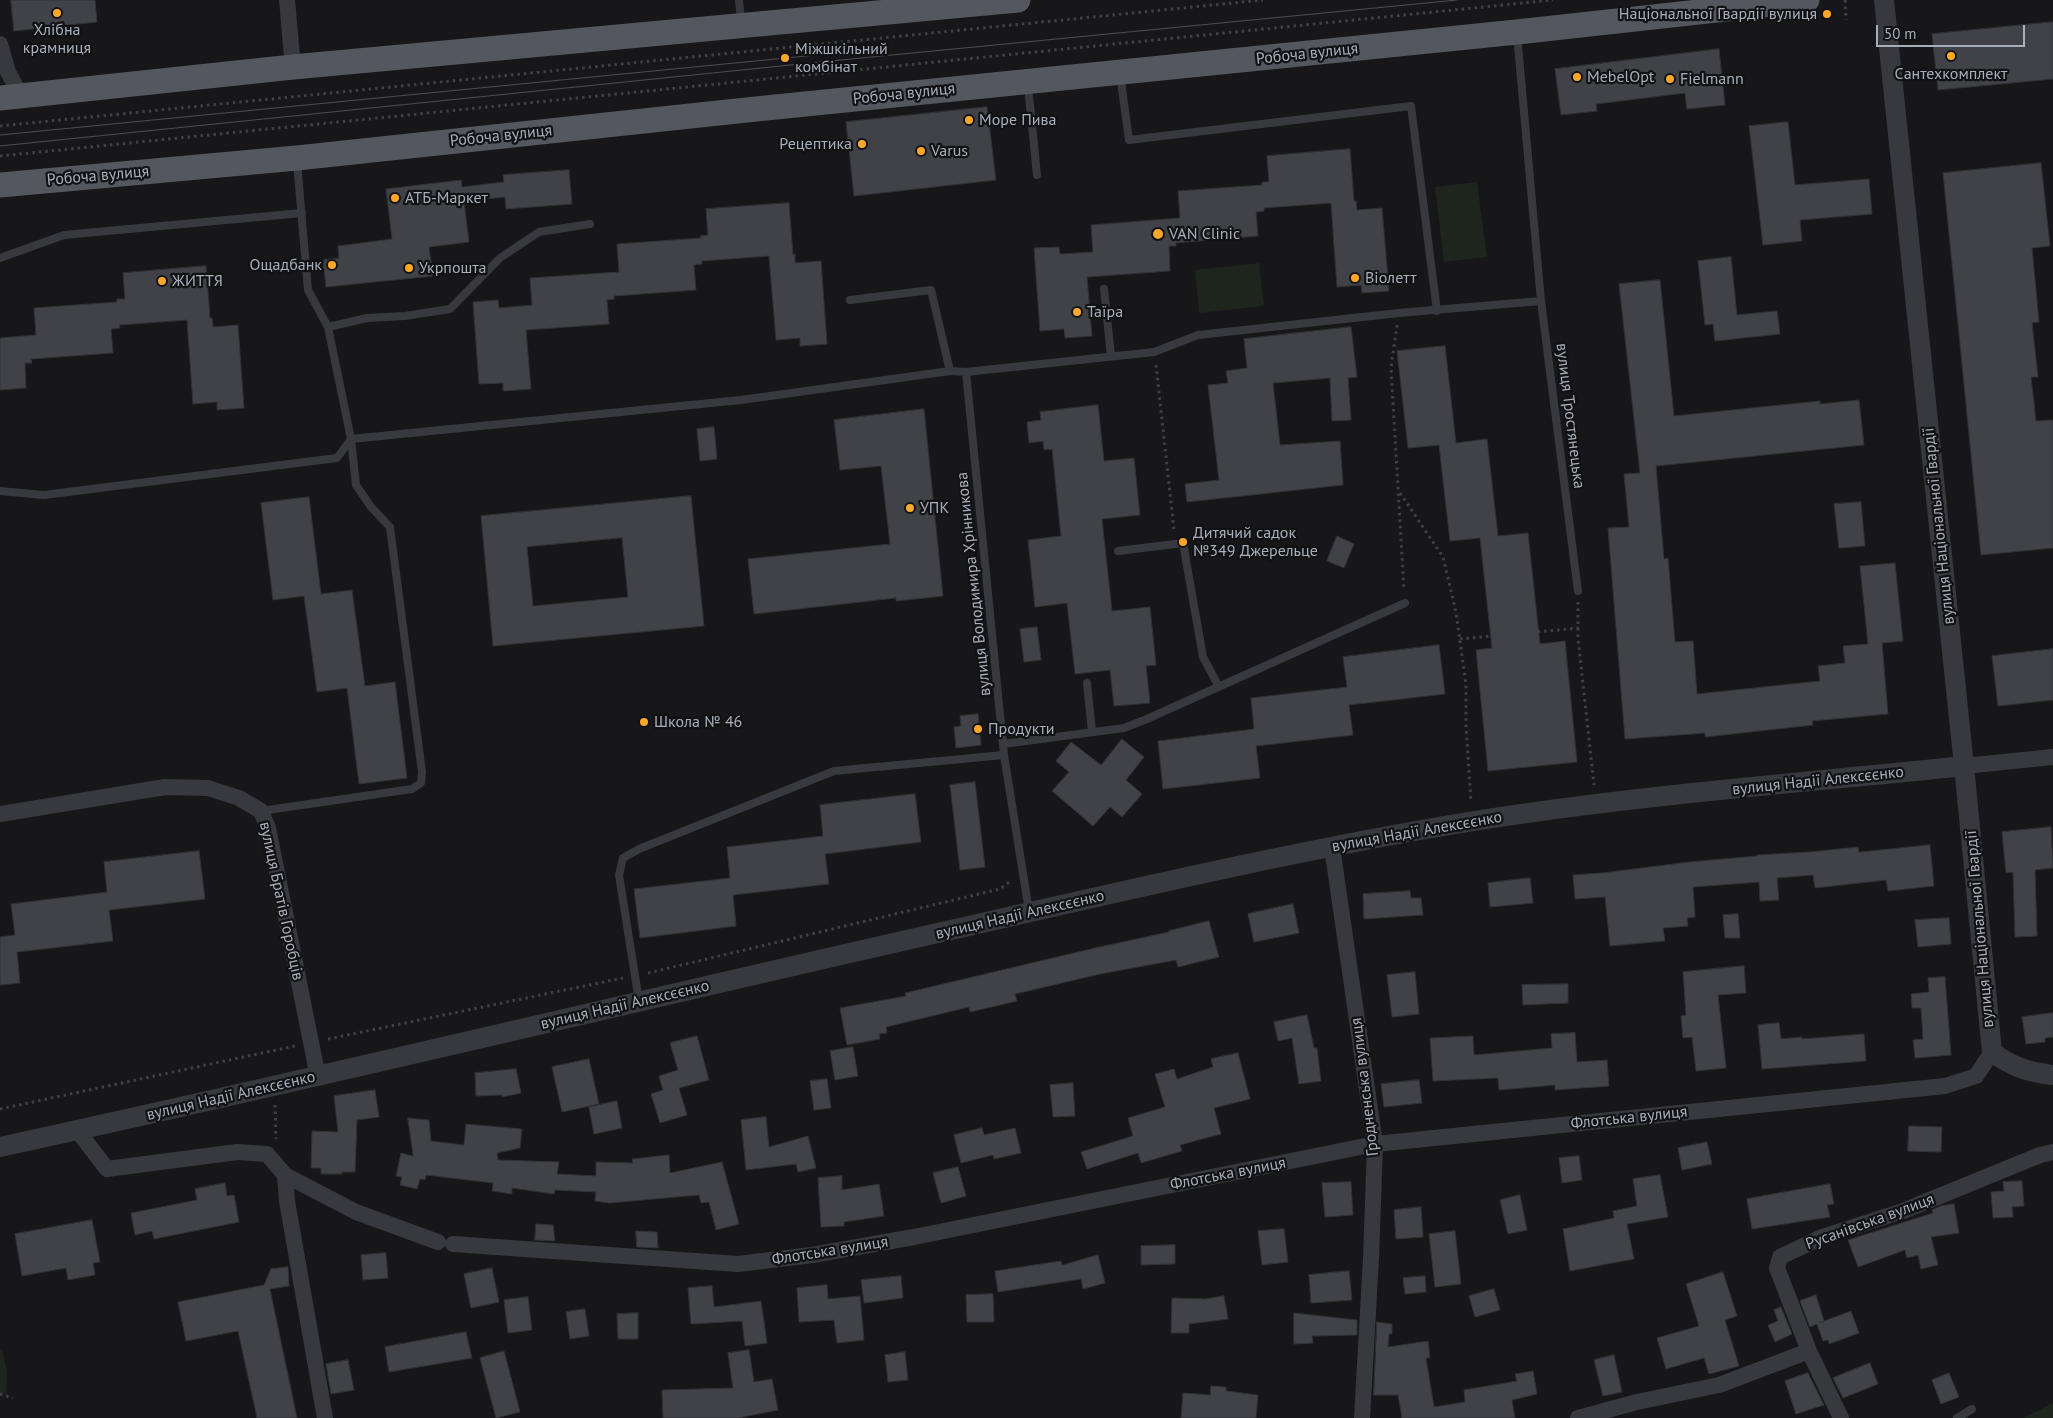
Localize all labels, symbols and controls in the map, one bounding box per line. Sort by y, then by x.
place label: Національної Гвардії вулиця [1619,4,1817,24]
marker: Хлібна крамниця [51,7,63,19]
marker: Національної Гвардії вулиця [1821,8,1833,20]
scale bar [1878,15,2027,47]
place label: Хлібна крамниця [23,20,91,58]
text: 50 m [1884,24,1917,43]
place label: Міжшкільний комбінат [795,39,888,77]
street label: Робоча вулиця [1255,39,1359,69]
marker: Сантехкомплект [1945,50,1957,62]
marker: Міжшкільний комбінат [779,52,791,64]
place label: Сантехкомплект [1895,64,2007,84]
place label: MebelOpt [1587,67,1654,87]
place label: Fielmann [1680,69,1744,89]
marker: MebelOpt [1571,71,1583,83]
marker: Fielmann [1664,73,1676,85]
street label: Робоча вулиця [852,79,956,109]
place label: Море Пива [979,110,1056,130]
marker: Море Пива [963,114,975,126]
street label: Робоча вулиця [449,121,553,151]
place label: Рецептика [779,134,852,154]
marker: Рецептика [856,138,868,150]
place label: Varus [931,141,968,161]
marker: Varus [915,145,927,157]
street label: Робоча вулиця [46,162,150,190]
place label: АТБ-Маркет [405,188,488,208]
marker: АТБ-Маркет [389,192,401,204]
place label: VAN Clinic [1169,224,1240,244]
marker: VAN Clinic [1151,227,1165,241]
place label: Ощадбанк [250,255,322,275]
place label: Укрпошта [419,258,487,278]
marker: Ощадбанк [326,259,338,271]
marker: Укрпошта [403,262,415,274]
place label: Віолетт [1365,268,1417,288]
place label: ЖИТТЯ [172,271,223,291]
marker: Віолетт [1349,272,1361,284]
marker: ЖИТТЯ [156,275,168,287]
place label: Таїра [1087,302,1123,322]
marker: Таїра [1071,306,1083,318]
street label: вулиця Тростянецька [1552,342,1588,490]
street label: вулиця Національної Гвардії [1919,426,1959,626]
street label: вулиця Володимира Хрінникова [953,471,995,697]
place label: УПК [920,498,949,518]
marker: УПК [904,502,916,514]
place label: Дитячий садок №349 Джерельце [1193,523,1318,561]
marker: Дитячий садок №349 Джерельце [1177,536,1189,548]
place label: Школа № 46 [654,712,742,732]
marker: Школа № 46 [638,716,650,728]
place label: Продукти [988,719,1055,739]
marker: Продукти [972,723,984,735]
street label: вулиця Надії Алексєєнко [1731,762,1905,800]
street label: вулиця Надії Алексєєнко [1330,808,1504,856]
street label: вулиця Братів Горобців [255,820,307,982]
street label: вулиця Національної Гвардії [1962,829,1998,1029]
street label: вулиця Надії Алексєєнко [934,886,1106,944]
street label: вулиця Надії Алексєєнко [539,976,711,1034]
street label: Гродненська вулиця [1347,1017,1383,1157]
street label: вулиця Надії Алексєєнко [145,1067,317,1125]
street label: Флотська вулиця [1570,1102,1688,1134]
street label: Флотська вулиця [1169,1153,1287,1195]
street label: Русанівська вулиця [1803,1190,1937,1254]
street label: Флотська вулиця [771,1232,889,1270]

